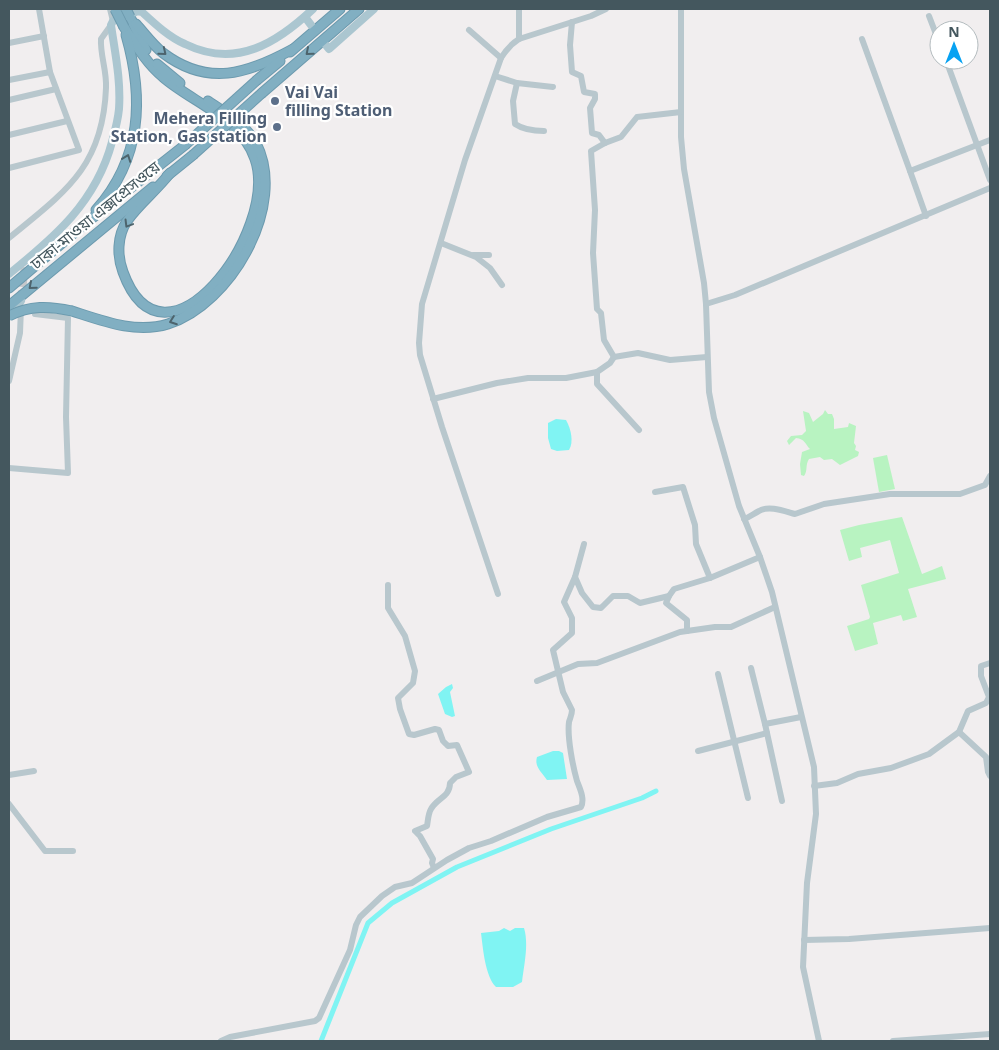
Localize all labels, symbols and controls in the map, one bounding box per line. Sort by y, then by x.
north arrow [929,20,979,70]
text: N [948,22,960,41]
one-way arrow [158,46,167,55]
one-way arrow [305,47,314,56]
place label: Vai Vai filling Station [285,81,392,121]
marker: Vai Vai filling Station [269,95,281,107]
place label: Mehera Filling Station, Gas station [111,107,267,147]
marker: Mehera Filling Station, Gas station [271,121,283,133]
one-way arrow [121,154,131,163]
street label: ঢাকা-মাওয়া এক্সপ্রেসওয়ে [25,155,165,275]
one-way arrow [124,218,134,227]
one-way arrow [29,281,38,289]
one-way arrow [169,315,178,325]

